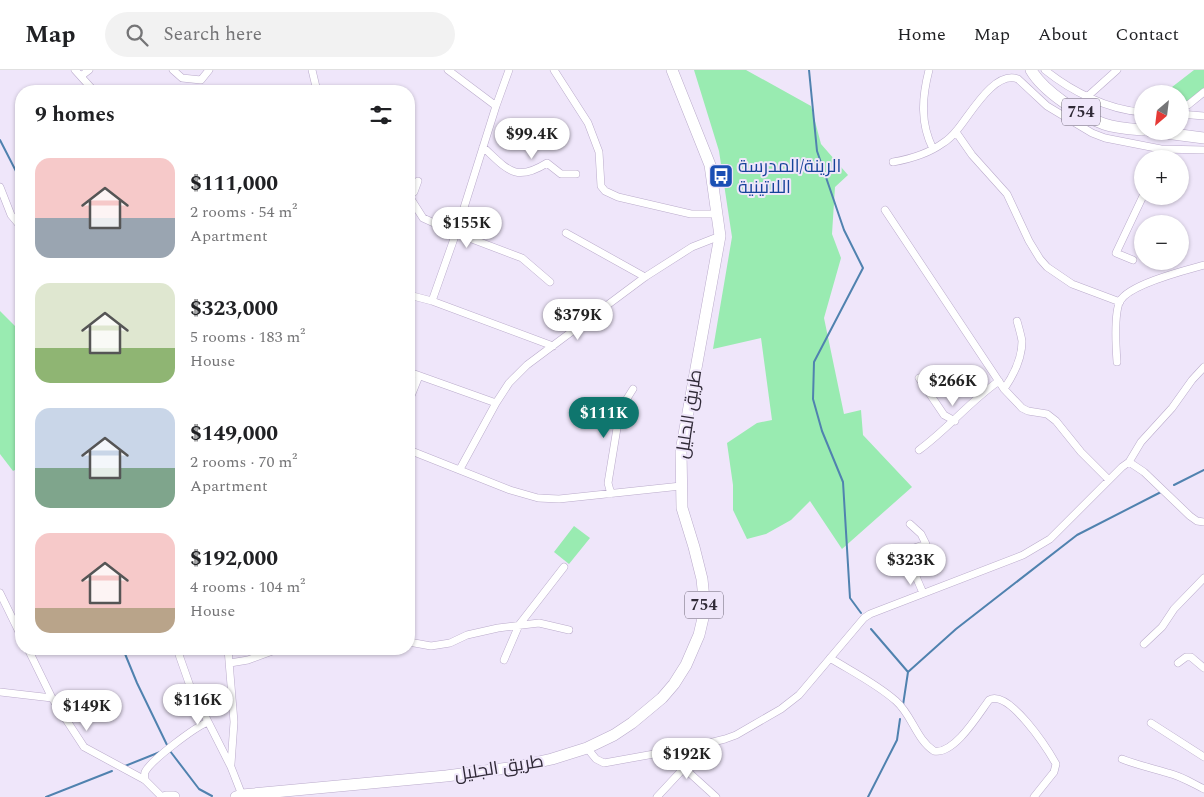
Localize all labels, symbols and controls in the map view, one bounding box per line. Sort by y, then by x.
search box [105,12,455,57]
text: Map [25,17,75,53]
text: Search here [163,20,262,49]
icon: search [123,21,151,49]
text: Home [897,21,946,48]
text: Map [974,21,1010,48]
text: About [1038,21,1088,48]
text: Contact [1116,21,1179,48]
north arrow [1134,85,1189,140]
map controls [1134,85,1189,270]
road number: 754 [1062,98,1100,126]
text: 9 homes [35,99,115,131]
icon: filters [367,101,395,129]
pin: $99.4K [491,118,573,160]
text: $99.4K [506,122,558,146]
button: + [1134,150,1189,205]
place label: الرينة/المدرسة اللاتينية [738,153,841,201]
bus stop icon: الرينة/المدرسة اللاتينية [708,163,734,189]
text: $111,000 [190,168,278,200]
icon: home [75,178,135,238]
text: 2 rooms · 54 m² [190,200,297,224]
pin: $155K [432,206,502,249]
text: $155K [443,211,491,235]
button: − [1134,215,1189,270]
text: Apartment [190,224,268,248]
text: $323,000 [190,293,278,325]
pin: $379K [543,298,613,341]
icon: home [75,303,135,363]
text: $379K [554,303,602,327]
text: 5 rooms · 183 m² [190,325,305,349]
text: House [190,349,235,373]
pin: $266K [918,364,988,407]
street label: طريق الجليل [669,368,709,460]
text: $266K [929,369,977,393]
pin: $111K [569,396,639,439]
text: $111K [580,401,628,425]
text: $149,000 [190,418,278,450]
icon: home [75,428,135,488]
text: 2 rooms · 70 m² [190,450,297,474]
text: Apartment [190,474,268,498]
text: $192,000 [190,543,278,575]
pin: $323K [876,544,946,586]
text: $323K [887,548,935,572]
icon: home [75,553,135,613]
text: 4 rooms · 104 m² [190,575,305,599]
road number: 754 [685,592,723,618]
text: House [190,599,235,623]
pin: $116K [163,684,233,726]
text: $116K [174,688,222,712]
pin: $149K [52,690,122,732]
text: $149K [63,694,111,718]
pin: $192K [652,738,722,780]
text: $192K [663,742,711,766]
street label: طريق الجليل [453,748,545,788]

